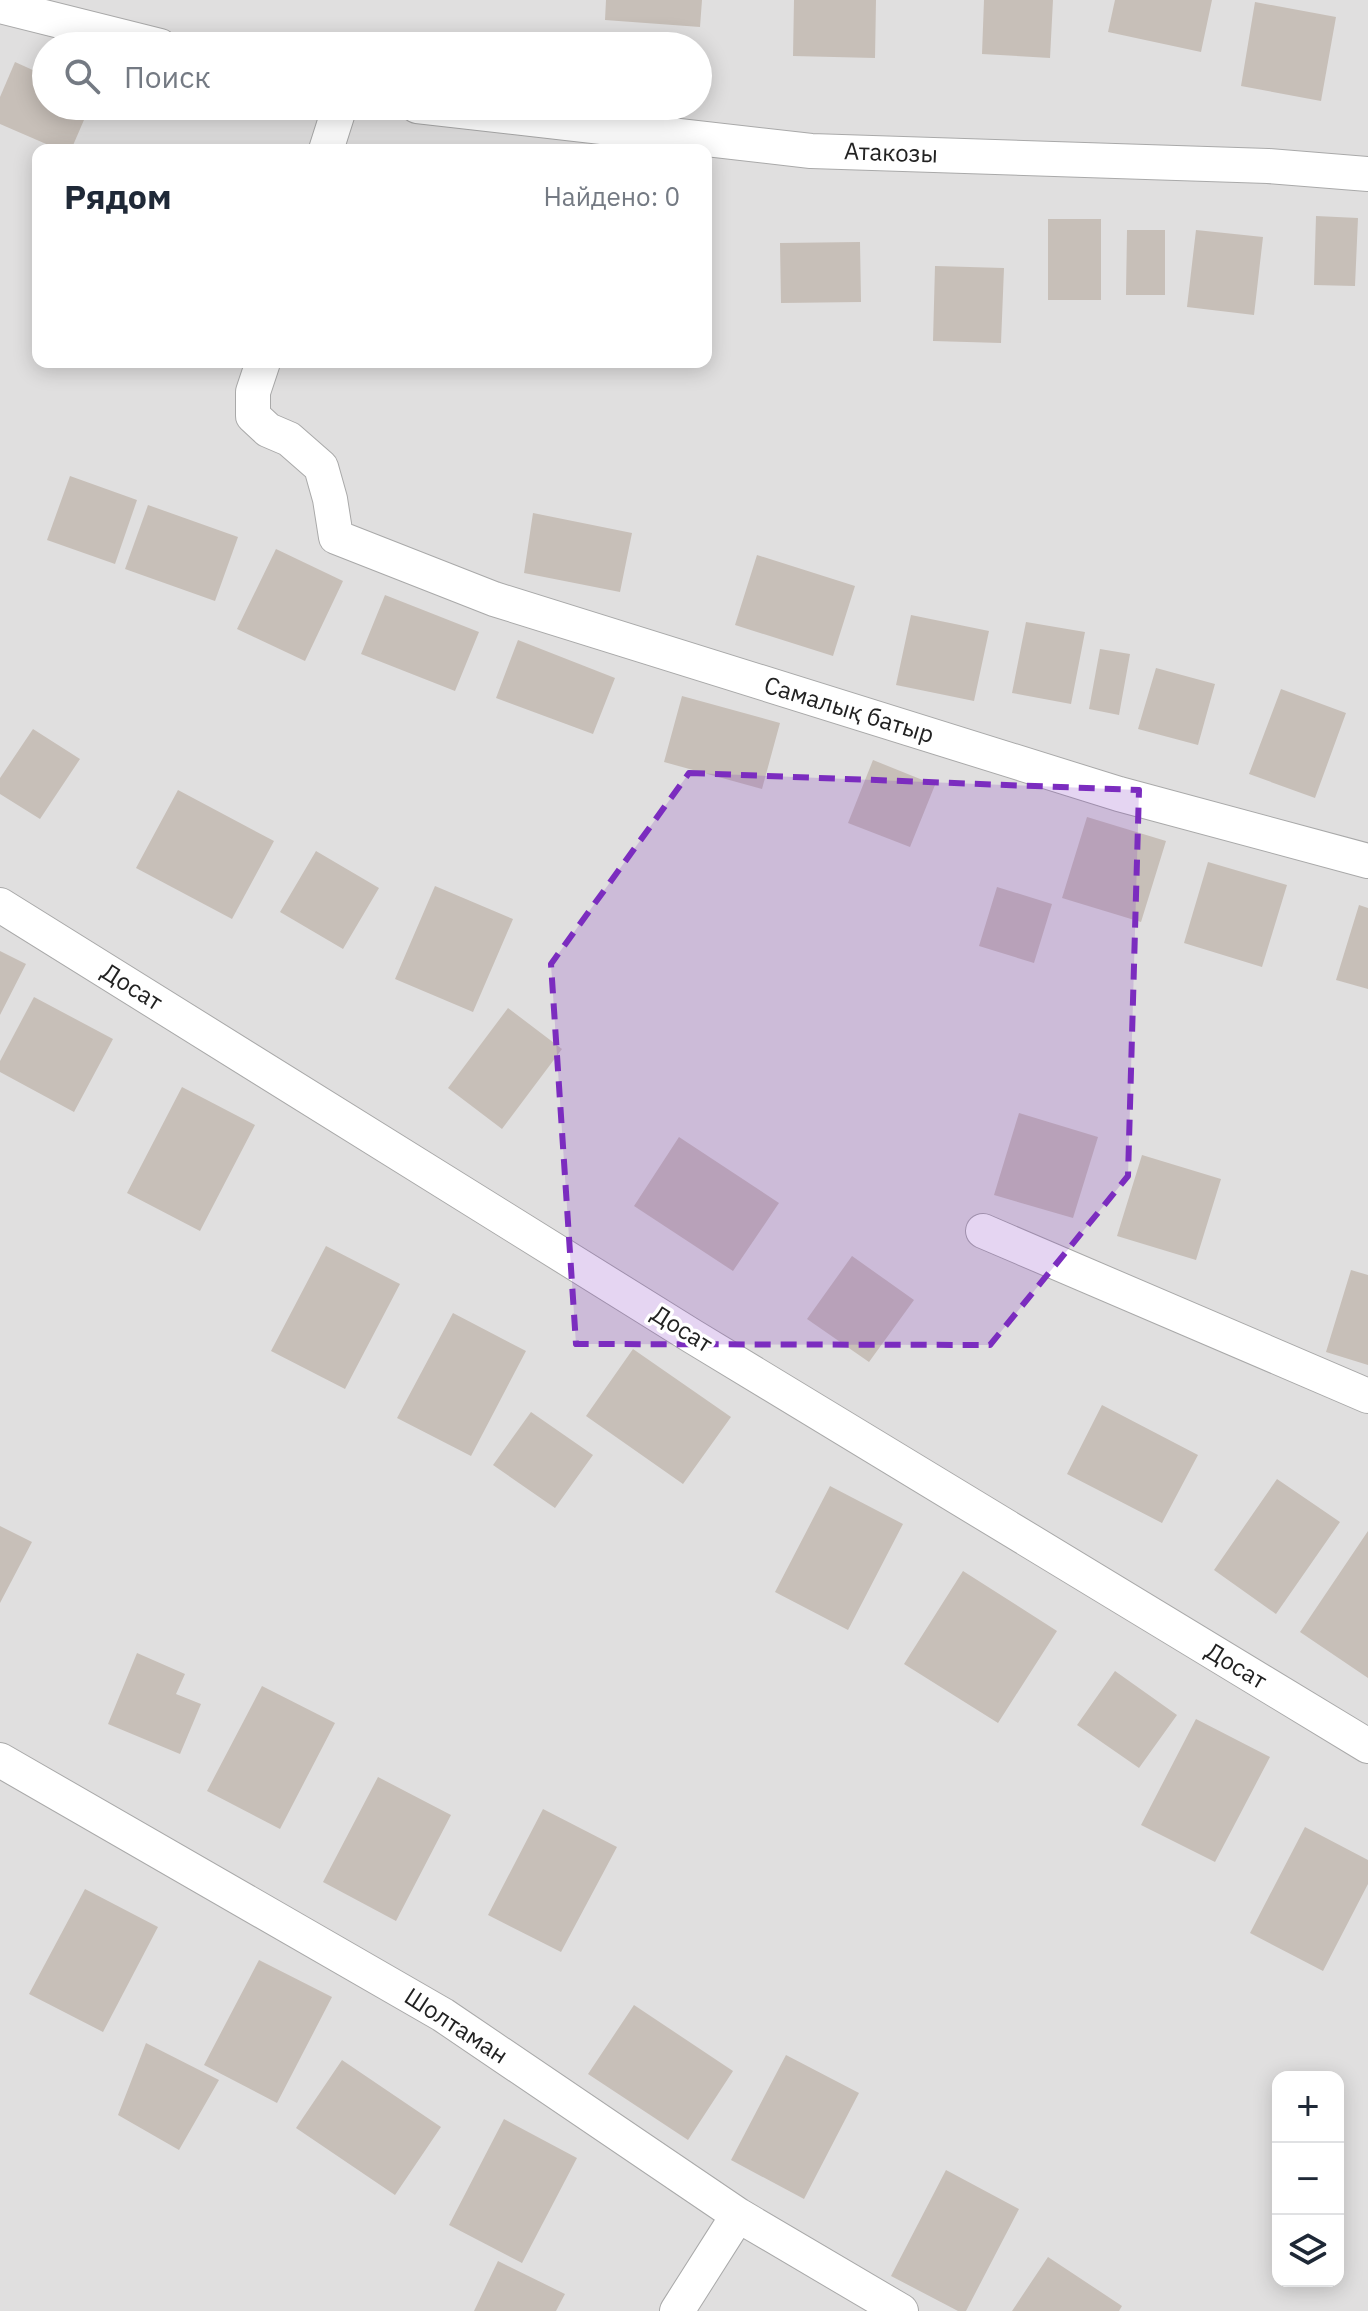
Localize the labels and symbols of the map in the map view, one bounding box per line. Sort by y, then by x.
street label: Атакозы [844,134,938,170]
street label: Самалық батыр [760,668,938,750]
street label: Досат [96,955,169,1017]
street label: Досат [646,1297,719,1359]
street label: Досат [1200,1634,1273,1696]
street label: Шолтаман [399,1980,514,2071]

